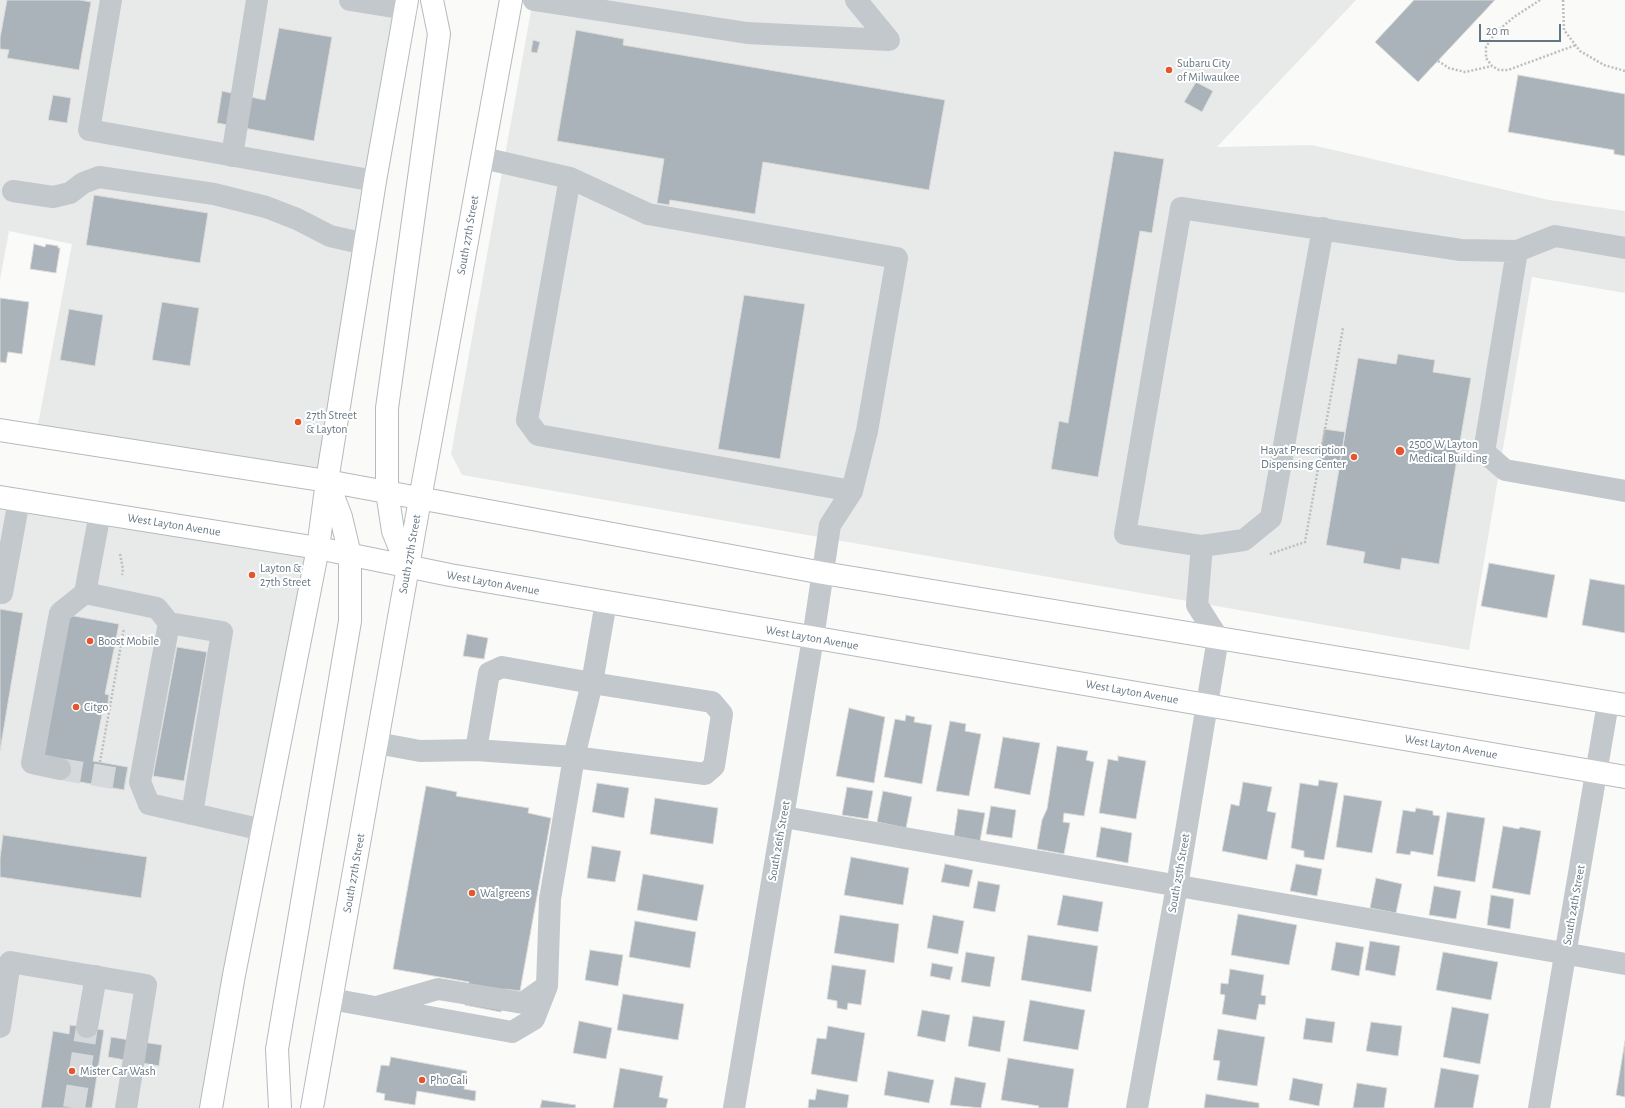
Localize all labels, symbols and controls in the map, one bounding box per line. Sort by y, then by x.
scale bar [1481,16,1563,42]
text: 20 m [1486,25,1509,37]
place label: Subaru City of Milwaukee [1177,56,1239,84]
marker: Subaru City of Milwaukee [1164,65,1174,75]
street label: South 27th Street [454,194,482,276]
place label: 27th Street & Layton [306,408,357,436]
marker: 27th Street & Layton [293,417,303,427]
place label: 2500 W Layton Medical Building [1409,437,1487,465]
place label: Hayat Prescription Dispensing Center [1260,443,1346,471]
marker: 2500 W Layton Medical Building [1394,445,1406,457]
marker: Hayat Prescription Dispensing Center [1349,452,1359,462]
street label: West Layton Avenue [126,511,222,539]
street label: South 27th Street [396,513,424,595]
place label: Layton & 27th Street [260,561,311,589]
street label: West Layton Avenue [445,568,541,598]
marker: Layton & 27th Street [247,570,257,580]
street label: West Layton Avenue [764,623,860,653]
place label: Boost Mobile [98,634,159,648]
marker: Boost Mobile [85,636,95,646]
street label: West Layton Avenue [1084,677,1180,707]
place label: Citgo [84,700,108,714]
marker: Citgo [71,702,81,712]
street label: West Layton Avenue [1403,732,1499,762]
street label: South 26th Street [765,800,793,882]
street label: South 27th Street [340,832,368,914]
street label: South 25th Street [1165,832,1193,914]
street label: South 24th Street [1560,864,1588,946]
place label: Walgreens [480,886,530,900]
marker: Walgreens [467,888,477,898]
place label: Mister Car Wash [80,1064,156,1078]
marker: Mister Car Wash [67,1066,77,1076]
place label: Pho Cali [430,1073,468,1087]
marker: Pho Cali [417,1075,427,1085]

